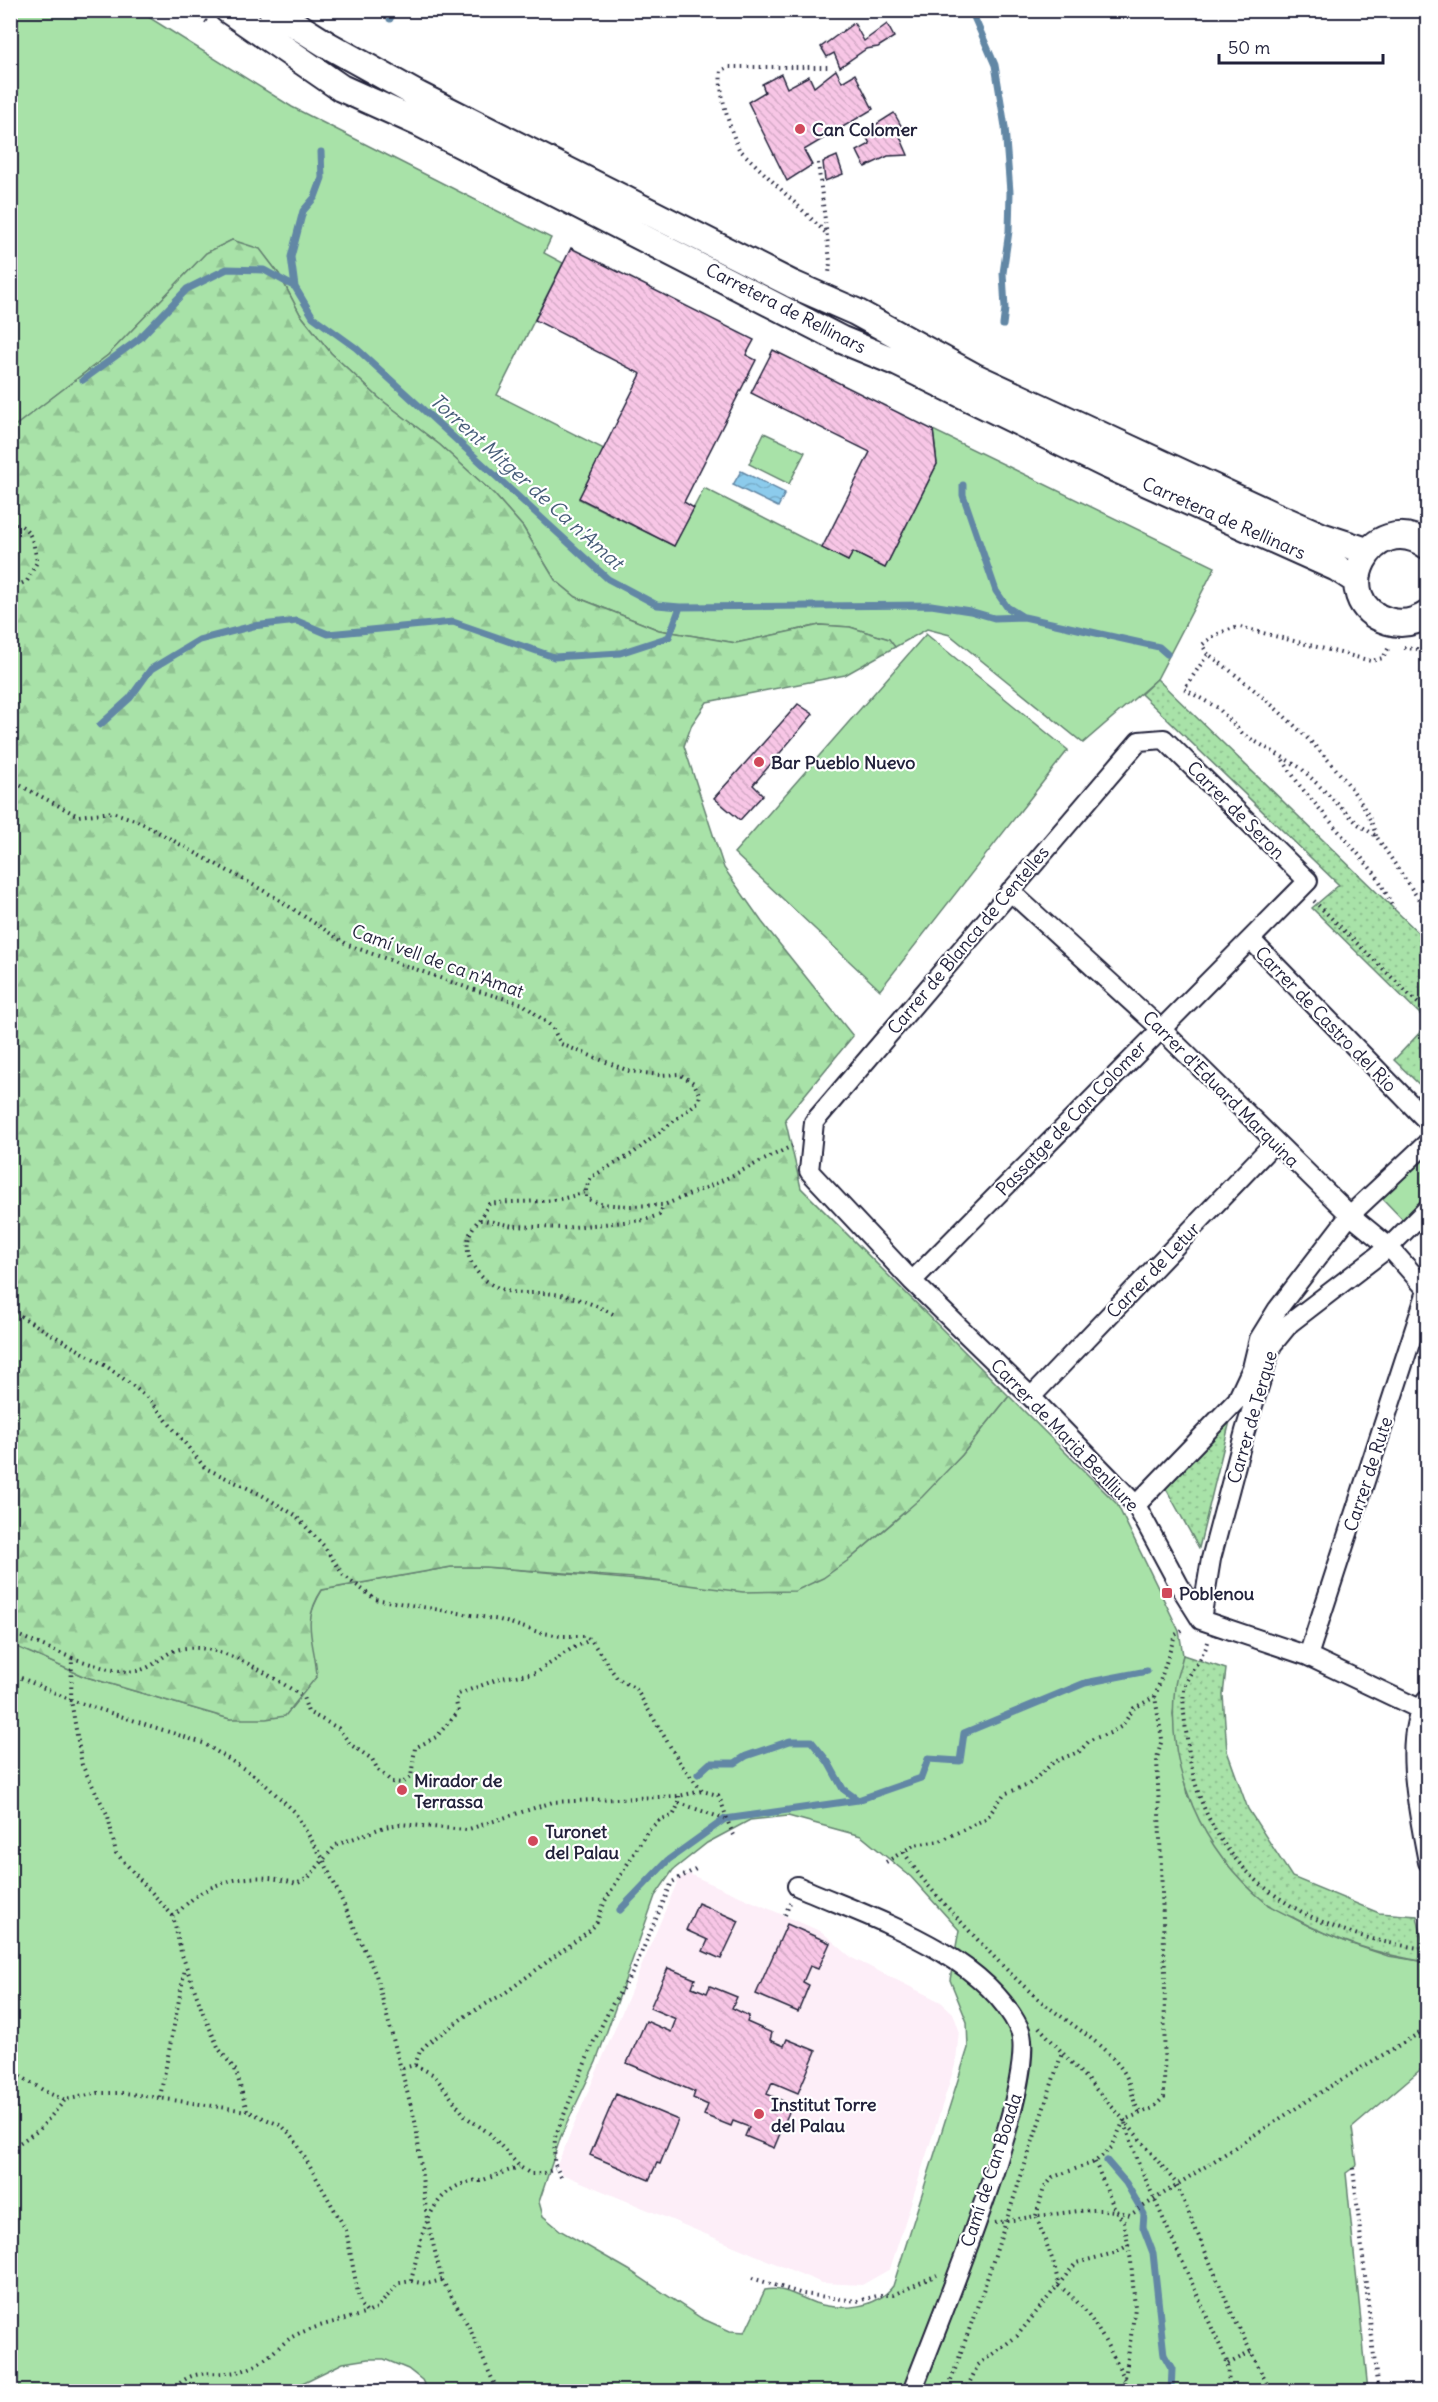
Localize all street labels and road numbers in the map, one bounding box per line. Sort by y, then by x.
street label: Carretera de Rellinars [702,258,870,358]
street label: Carretera de Rellinars [1139,472,1309,564]
street label: Carrer de Seron [1182,756,1290,864]
street label: Carrer de Blanca de Centelles [882,841,1054,1039]
street label: Camí vell de ca n'Amat [349,919,527,1003]
street label: Carrer de Castro del Rio [1250,941,1402,1097]
street label: Carrer d'Eduard Marquina [1138,1006,1304,1172]
street label: Passatge de Can Colomer [991,1035,1152,1201]
street label: Carrer de Letur [1101,1217,1205,1323]
street label: Carrer de Terque [1222,1348,1282,1486]
street label: Carrer de Marià Benlliure [986,1354,1144,1516]
street label: Carrer de Rute [1339,1414,1397,1534]
street label: Camí de Can Boada [955,2090,1027,2250]

